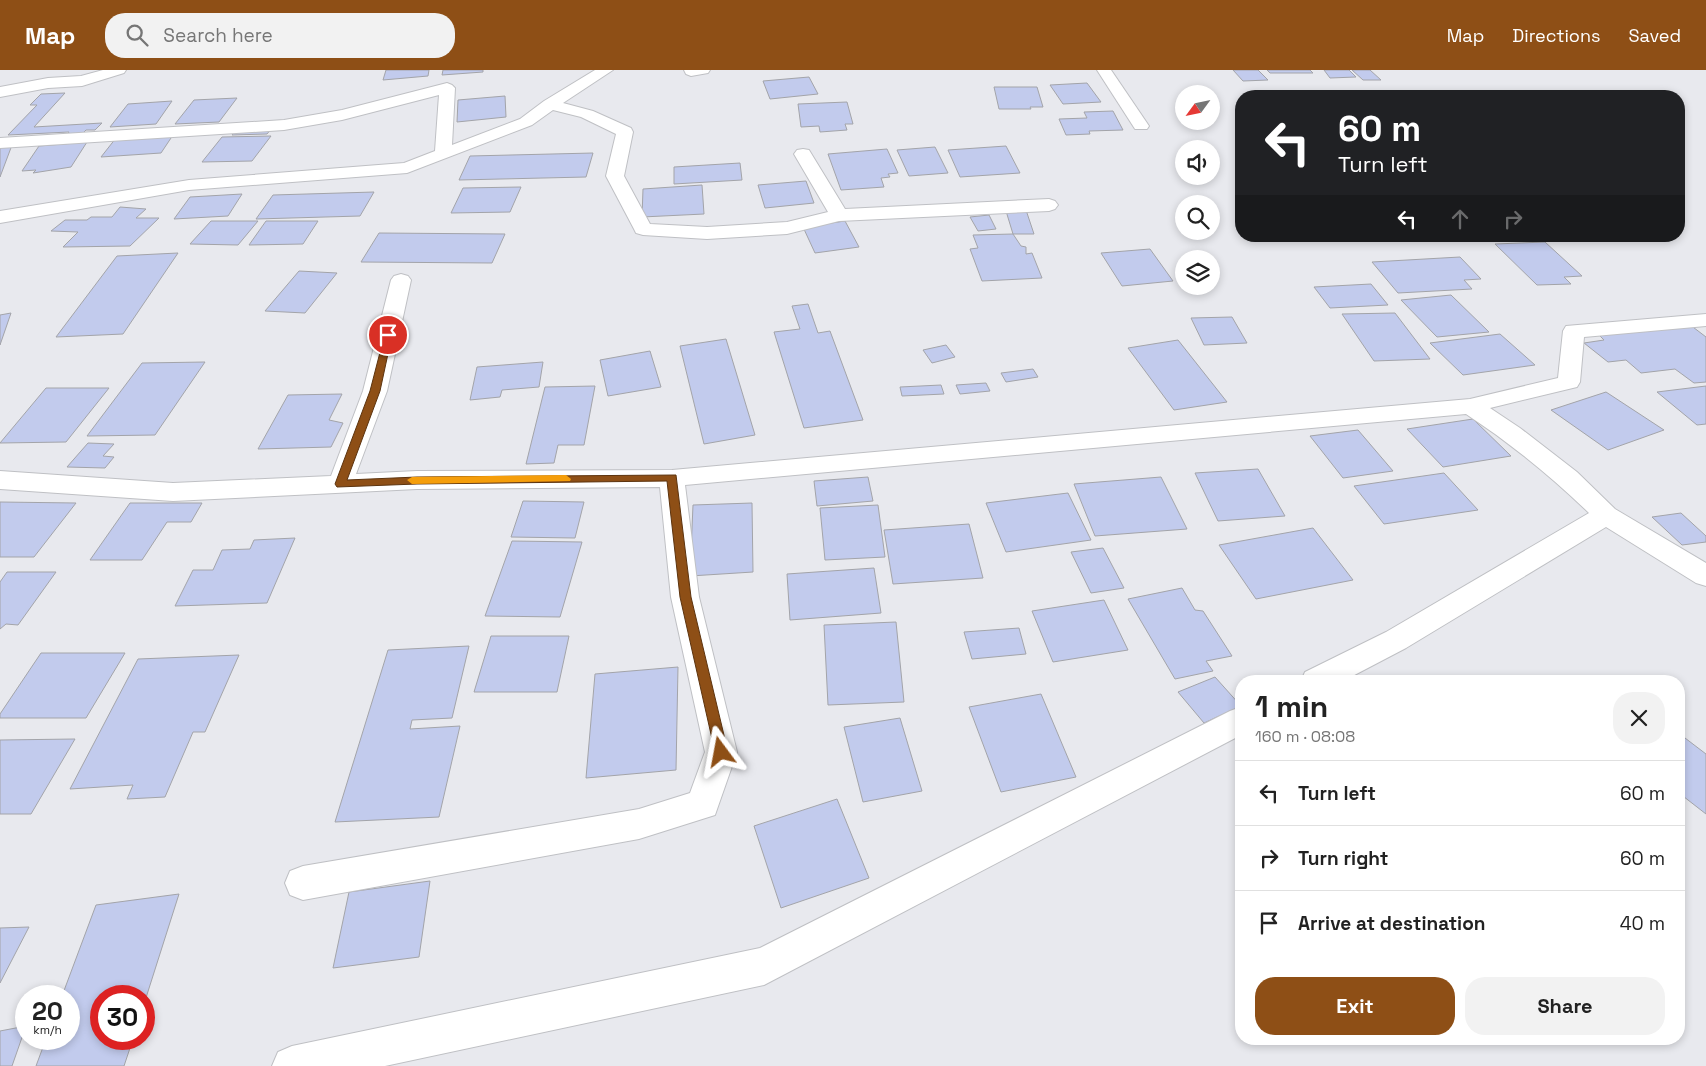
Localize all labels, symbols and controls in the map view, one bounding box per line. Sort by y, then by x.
search box [105,13,455,58]
text: Map [25,20,75,51]
icon: search [123,21,151,49]
text: Search here [163,23,273,48]
text: Map [1447,24,1484,47]
text: Directions [1512,24,1601,47]
text: Saved [1629,24,1681,47]
north arrow [1175,85,1220,130]
map controls [1175,85,1220,295]
text: 60 m [1338,107,1421,151]
icon: left [1255,110,1320,175]
button: sound [1175,140,1220,185]
text: Turn left [1338,150,1428,178]
button: search [1175,195,1220,240]
icon: left [1393,205,1421,233]
icon: ahead [1446,205,1474,233]
icon: right [1499,205,1527,233]
button: layers [1175,250,1220,295]
pin [367,314,409,356]
icon: arrive [374,321,402,349]
text: 1 min [1255,687,1328,726]
button: close [1613,692,1665,744]
position arrow [694,725,746,777]
text: 160 m · 08:08 [1255,726,1355,747]
icon: left [1255,779,1283,807]
text: Turn left [1298,781,1376,806]
text: 60 m [1620,781,1665,806]
icon: right [1255,844,1283,872]
text: Turn right [1298,846,1388,871]
text: 60 m [1620,846,1665,871]
icon: arrive [1255,909,1283,937]
text: Arrive at destination [1298,911,1486,936]
text: 40 m [1620,911,1665,936]
button: Exit [1255,977,1455,1035]
button: Share [1465,977,1665,1035]
speed limit sign: 30 [90,985,155,1050]
text: 20 [32,995,63,1027]
text: km/h [33,1022,62,1038]

